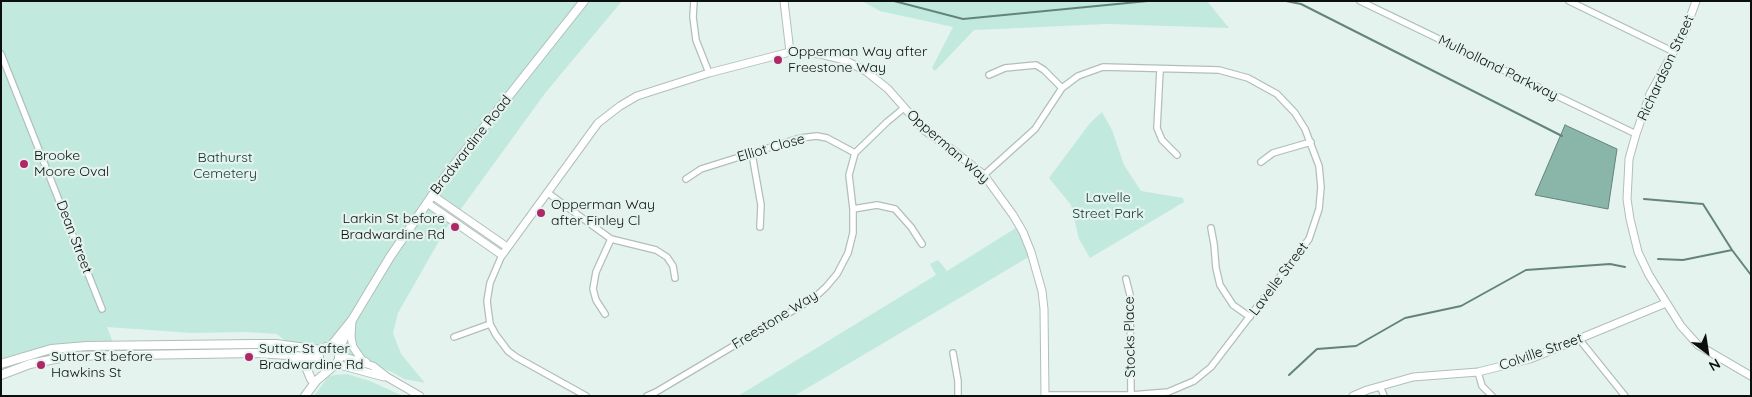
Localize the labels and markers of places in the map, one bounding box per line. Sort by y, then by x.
place label: Opperman Way after Freestone Way [788,44,927,76]
marker: Opperman Way after Freestone Way [772,54,784,66]
place label: Brooke Moore Oval [34,148,109,180]
marker: Brooke Moore Oval [18,158,30,170]
place label: Opperman Way after Finley Cl [551,197,655,230]
marker: Opperman Way after Finley Cl [535,207,547,219]
place label: Larkin St before Bradwardine Rd [340,211,445,243]
marker: Larkin St before Bradwardine Rd [449,221,461,233]
place label: Suttor St after Bradwardine Rd [259,341,364,374]
place label: Suttor St before Hawkins St [51,349,153,382]
marker: Suttor St after Bradwardine Rd [243,351,255,363]
marker: Suttor St before Hawkins St [35,359,47,371]

